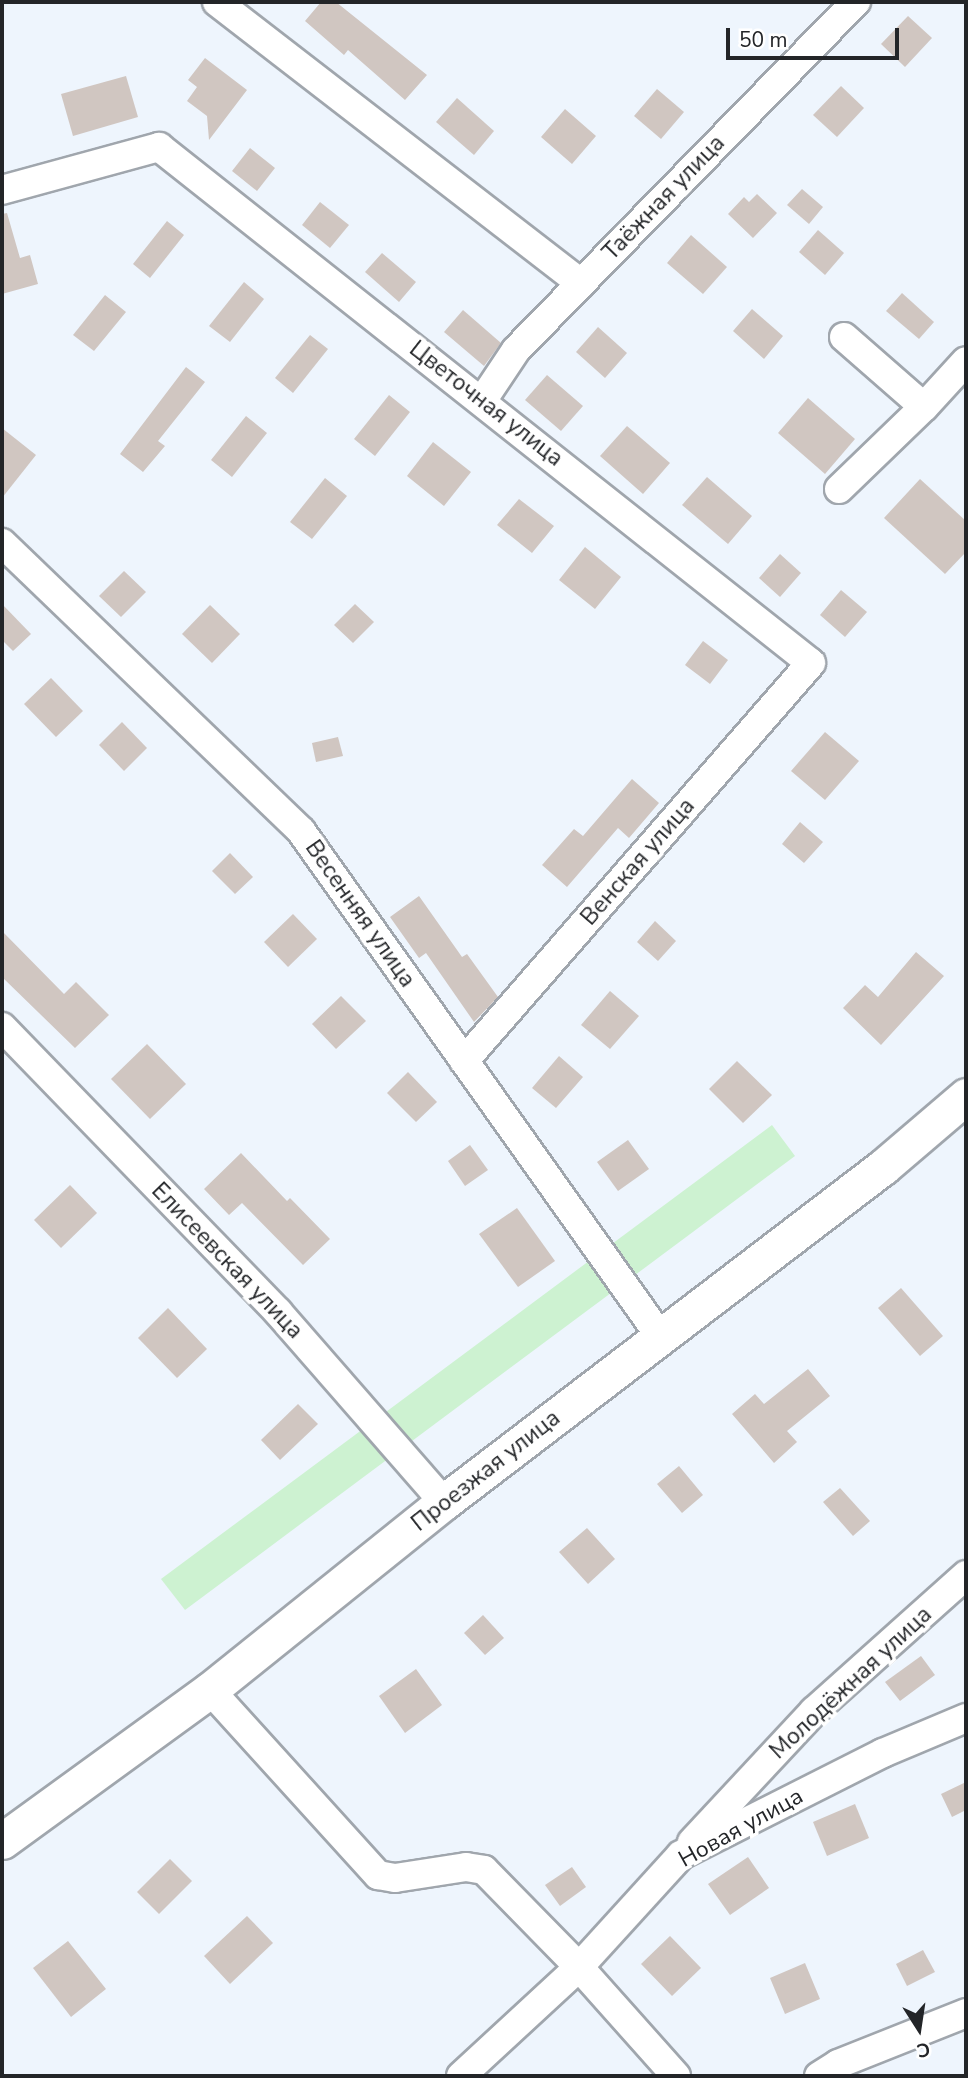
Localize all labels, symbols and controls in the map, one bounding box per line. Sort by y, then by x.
scale bar [730,14,903,58]
text: 50 m [739,26,788,54]
street label: Таёжная улица [597,130,731,266]
street label: Цветочная улица [404,335,568,473]
street label: Венская улица [575,793,701,931]
street label: Весенняя улица [299,835,421,993]
street label: Елисеевская улица [145,1177,309,1345]
street label: Проезжая улица [406,1404,566,1538]
street label: Молодёжная улица [764,1601,938,1765]
street label: Новая улица [674,1782,808,1874]
north arrow [884,1994,954,2064]
text: С [914,2035,932,2064]

